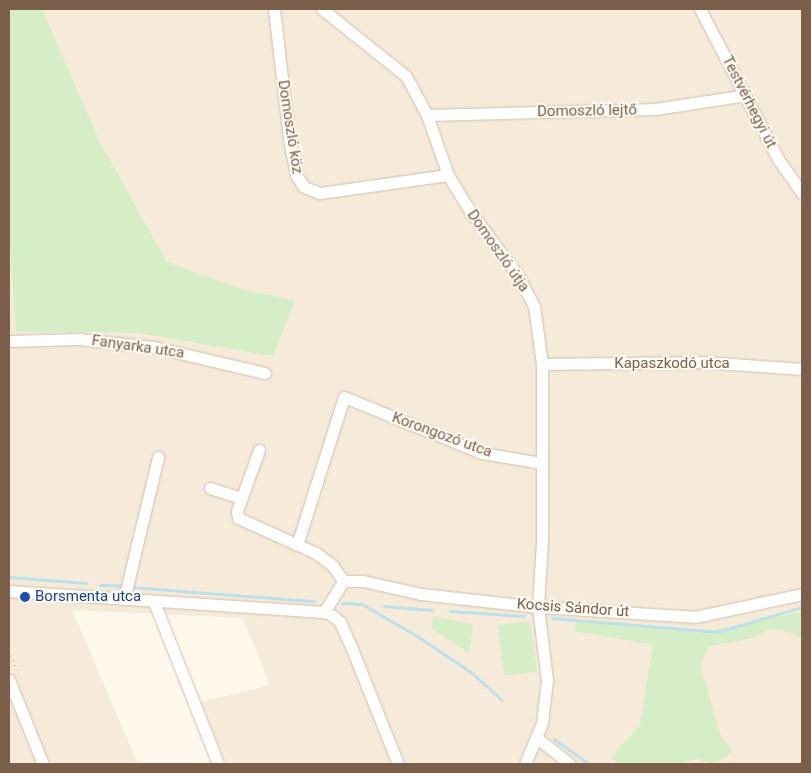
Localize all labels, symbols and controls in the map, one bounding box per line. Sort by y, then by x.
street label: Testvérhegyi út [718,53,780,151]
street label: Domoszló köz [274,79,306,175]
street label: Domoszló lejtő [537,101,637,121]
street label: Domoszló útja [463,206,533,296]
street label: Fanyarka utca [91,332,185,362]
street label: Kapaszkodó utca [614,355,730,373]
street label: Korongozó utca [389,409,495,461]
place label: Borsmenta utca [35,588,141,606]
marker: Borsmenta utca [19,591,31,603]
street label: Kocsis Sándor út [516,595,630,621]

